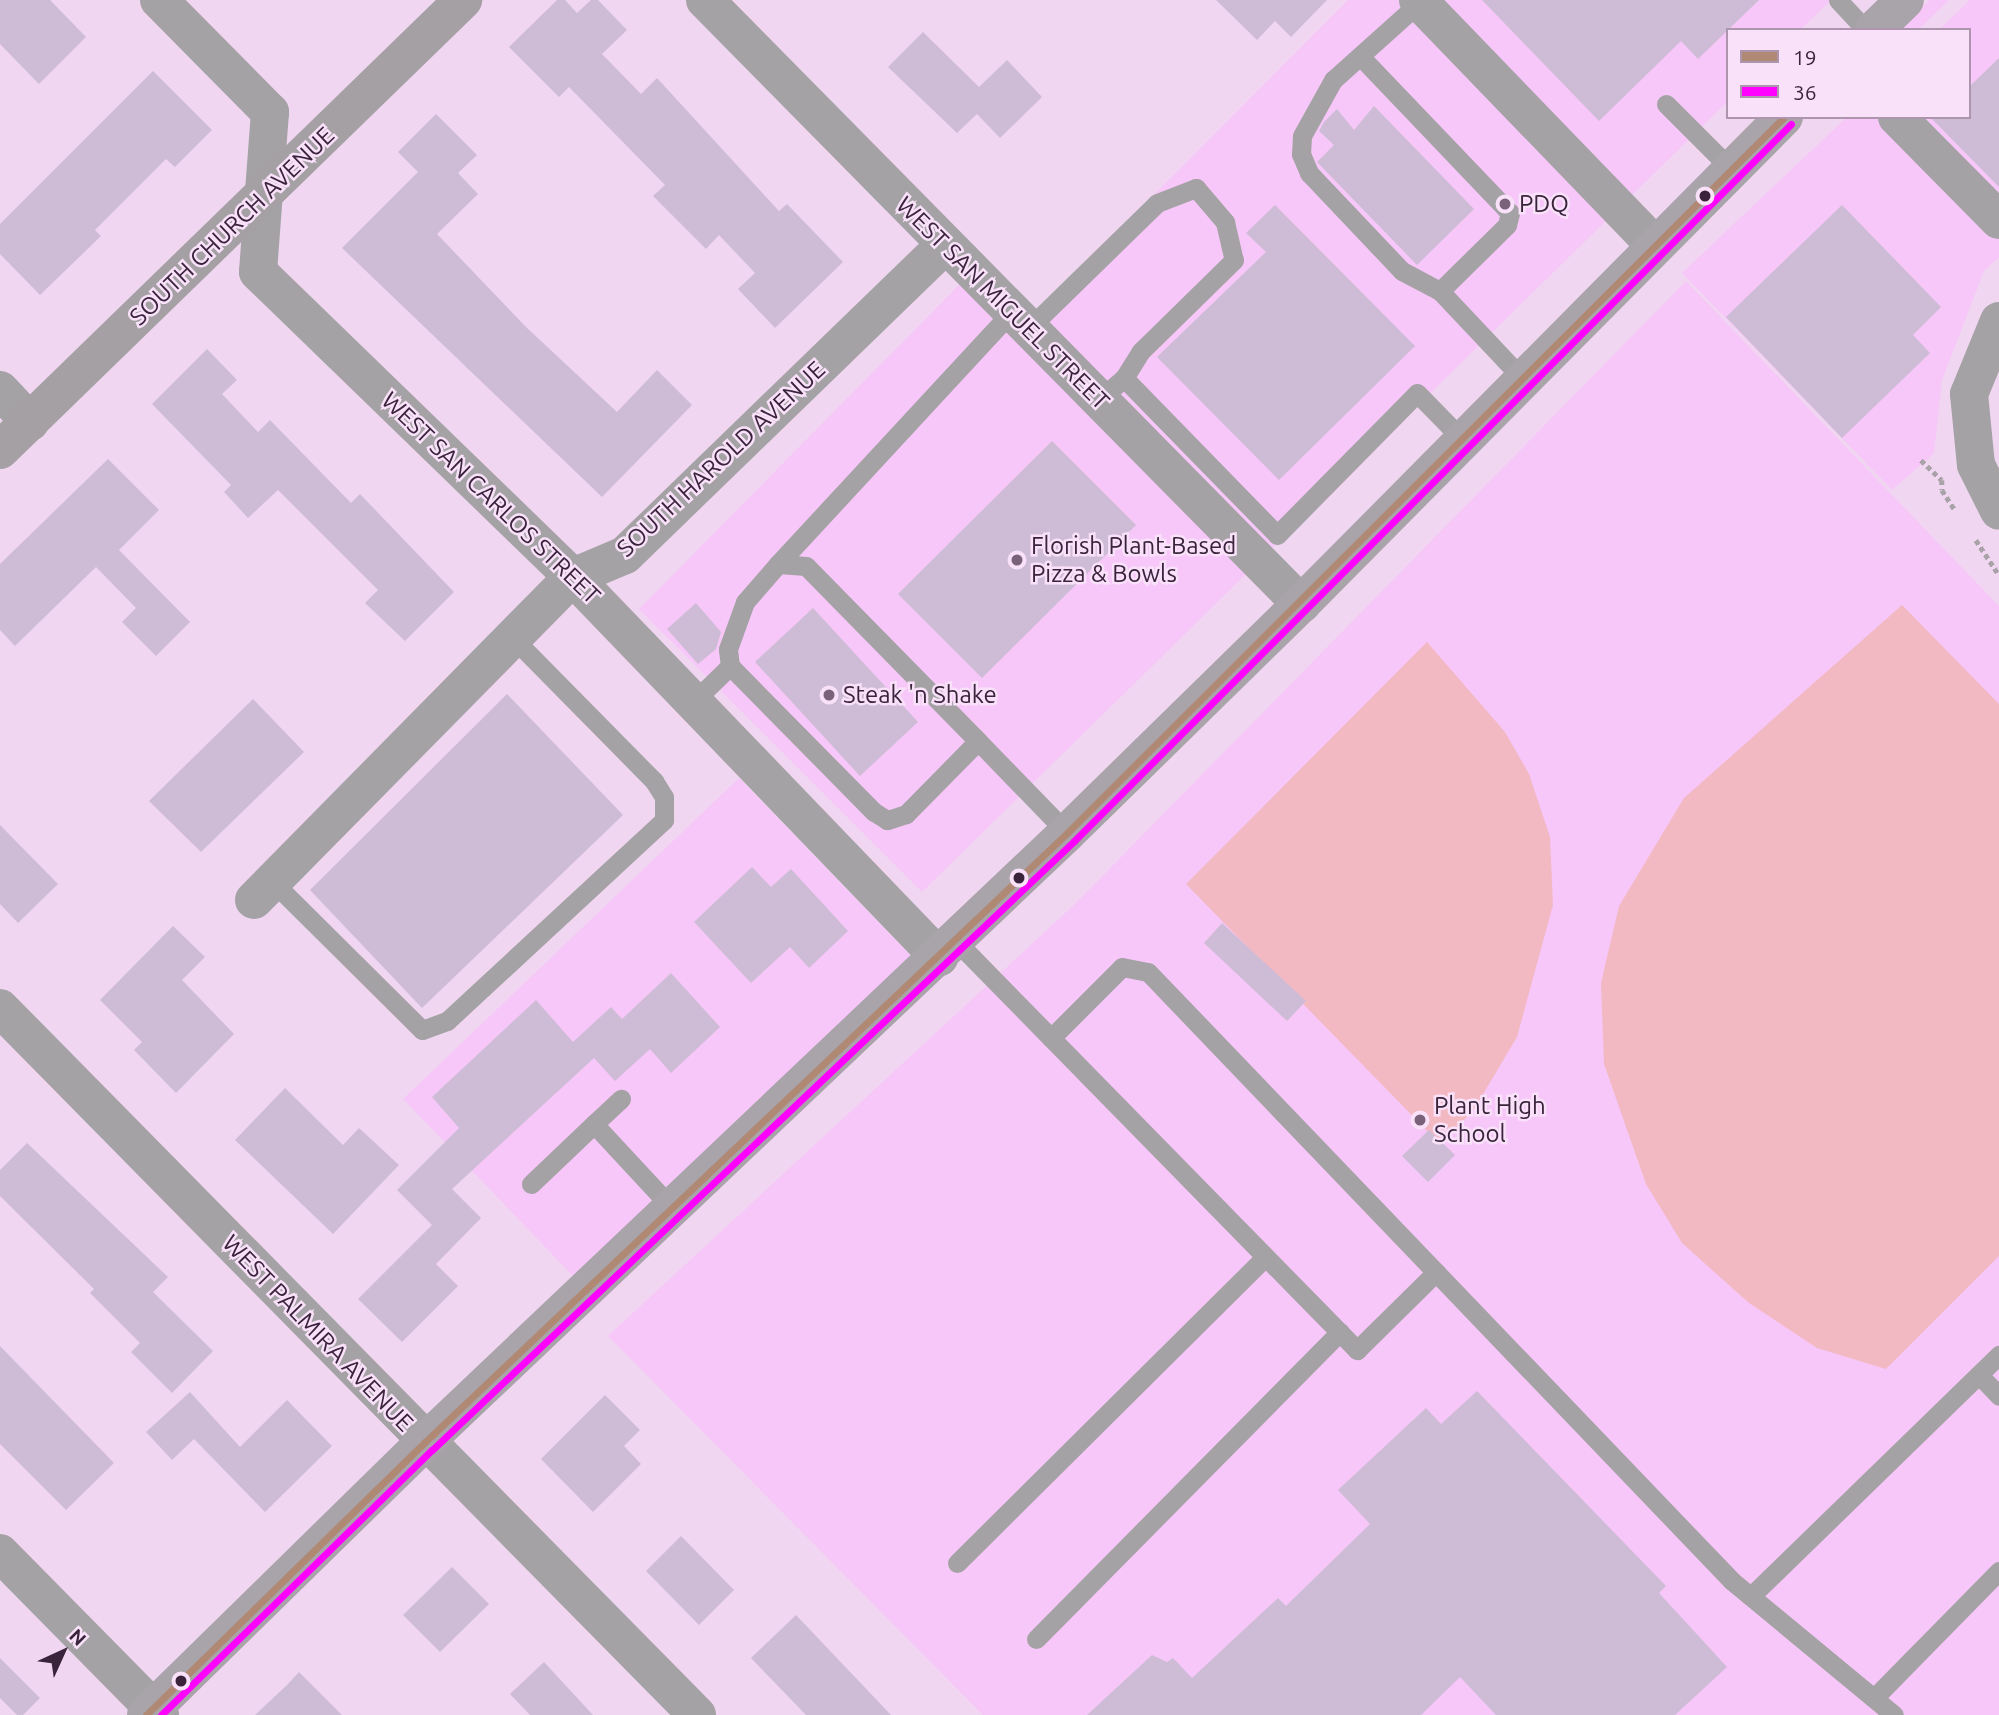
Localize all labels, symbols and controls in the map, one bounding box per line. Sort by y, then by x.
legend [1726,28,1971,119]
text: 19 [1793,45,1817,69]
text: 36 [1793,80,1817,104]
street label: SOUTH CHURCH AVENUE [124,121,340,331]
unlabelled marker [1698,189,1712,203]
street label: WEST SAN MIGUEL STREET [890,190,1116,416]
place label: PDQ [1519,190,1569,218]
marker: PDQ [1497,196,1513,212]
street label: SOUTH HAROLD AVENUE [611,355,831,563]
street label: WEST SAN CARLOS STREET [376,386,606,610]
place label: Florish Plant-Based Pizza & Bowls [1031,532,1236,588]
marker: Florish Plant-Based Pizza & Bowls [1009,552,1025,568]
place label: Steak 'n Shake [843,681,997,709]
marker: Steak 'n Shake [821,687,837,703]
unlabelled marker [1012,871,1026,885]
place label: Plant High School [1434,1092,1546,1148]
marker: Plant High School [1412,1112,1428,1128]
street label: WEST PALMIRA AVENUE [217,1229,419,1437]
north arrow [28,1617,98,1687]
text: N [65,1624,91,1650]
unlabelled marker [174,1674,188,1688]

